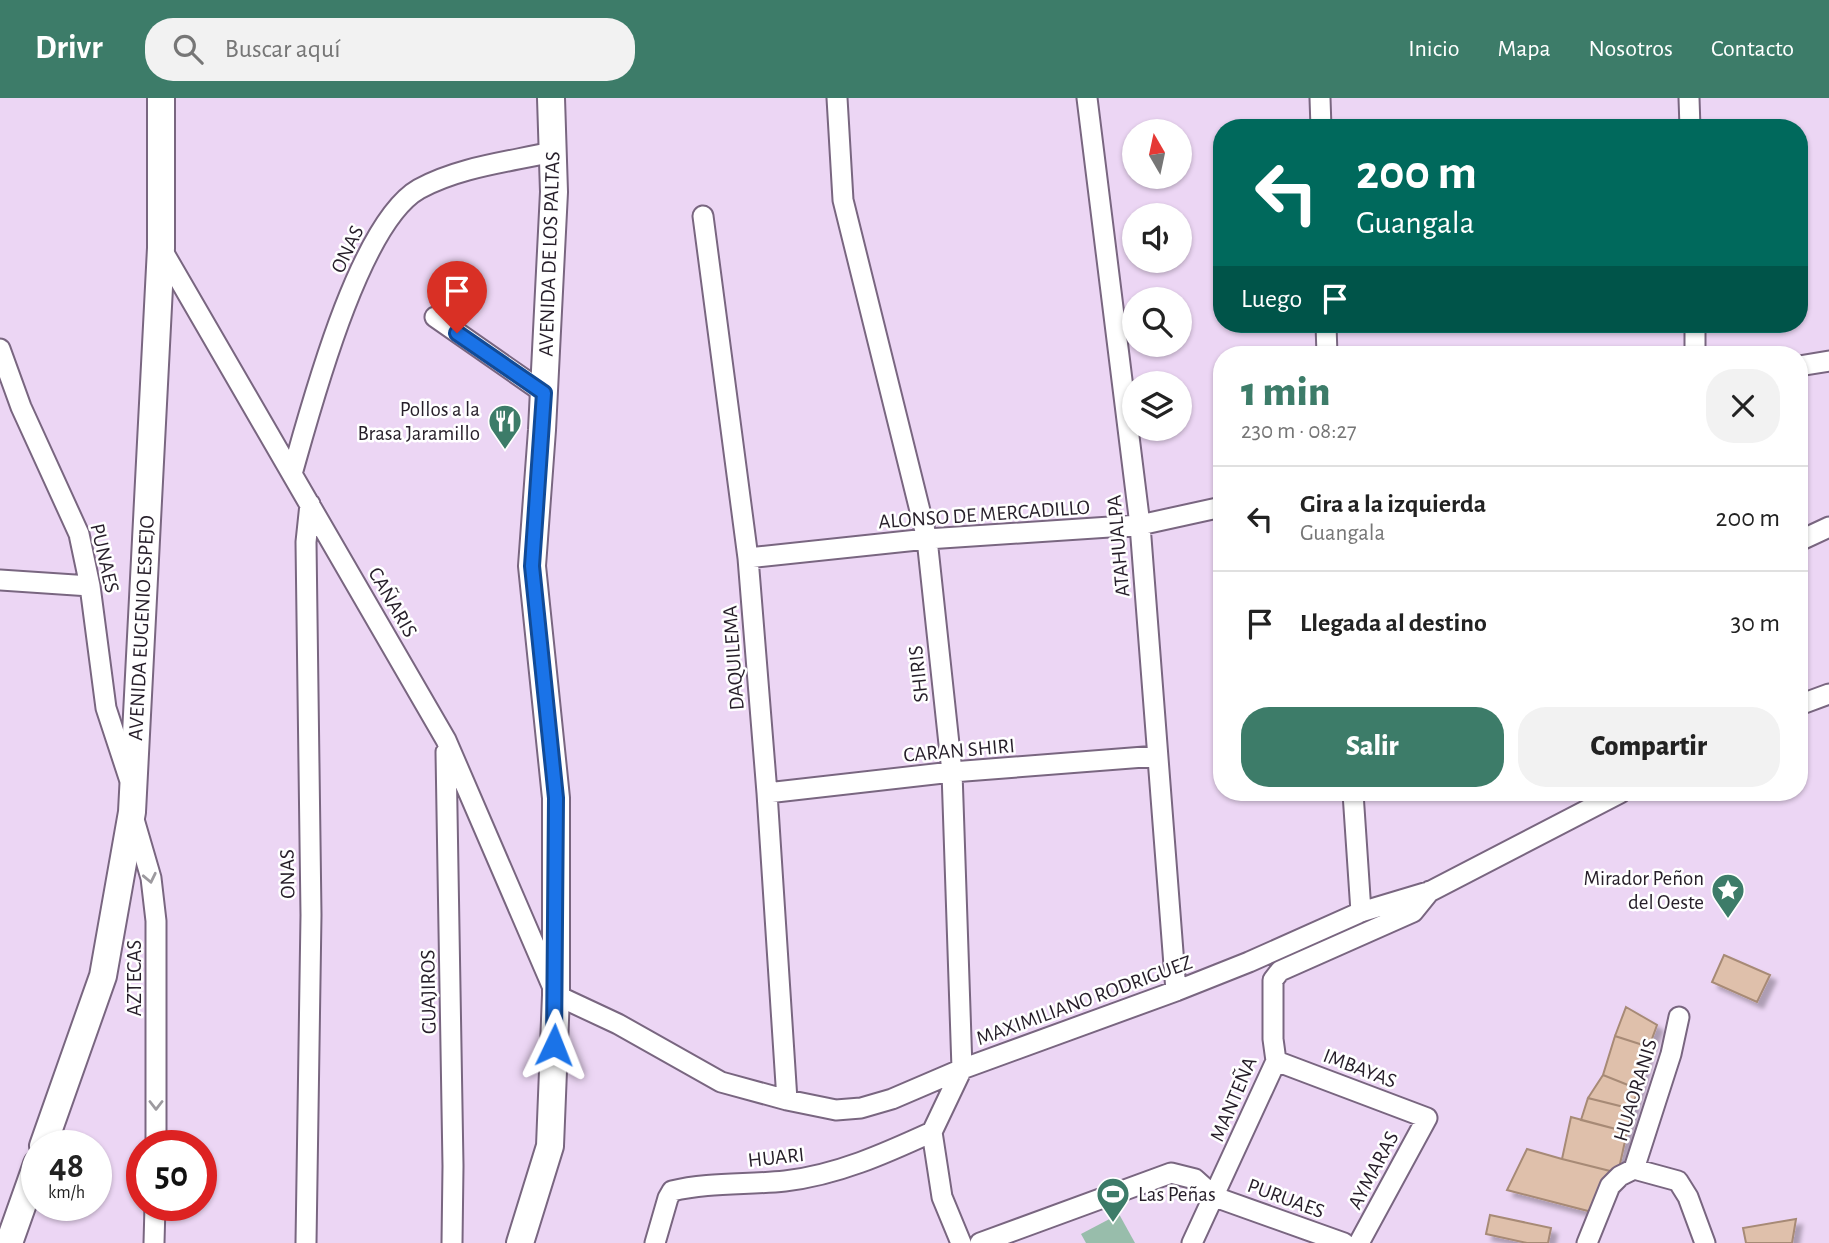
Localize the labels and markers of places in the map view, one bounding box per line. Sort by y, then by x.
pin [427,261,487,333]
place label: Pollos a la Brasa Jaramillo [358,399,480,444]
restaurant icon: Pollos a la Brasa Jaramillo [486,402,524,451]
place label: Mirador Peñon del Oeste [1583,868,1704,913]
place icon: Mirador Peñon del Oeste [1709,871,1747,920]
sports icon: Las Peñas [1094,1175,1132,1224]
place label: Las Peñas [1138,1184,1216,1205]

